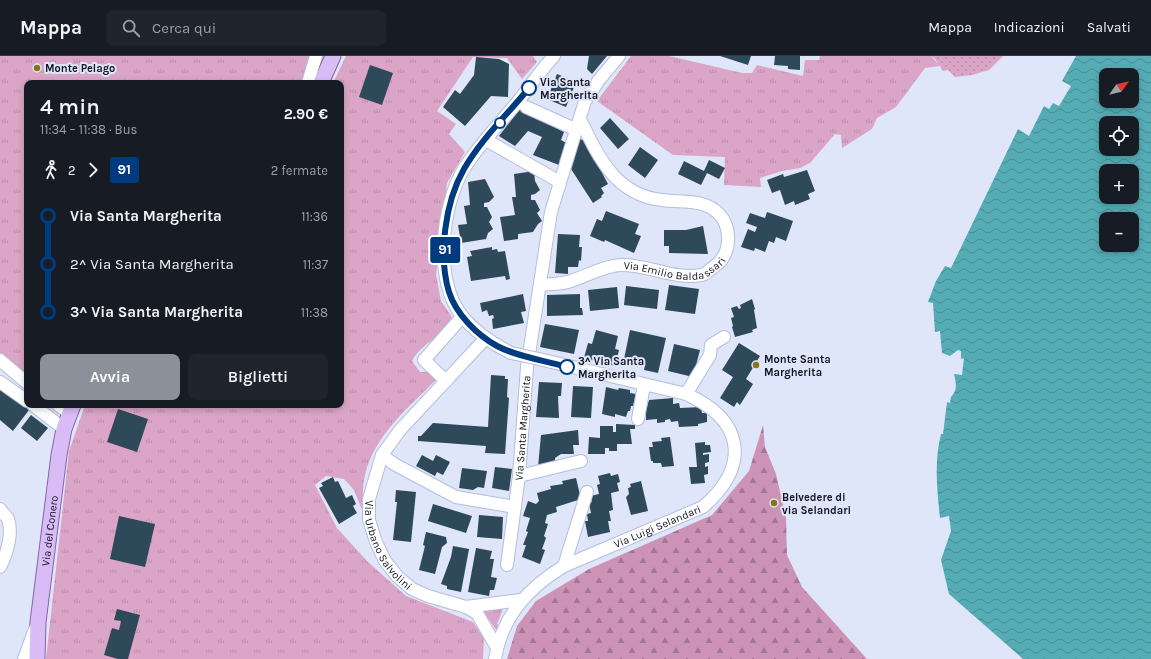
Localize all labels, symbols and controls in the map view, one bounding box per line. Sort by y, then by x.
search box [106,10,386,46]
text: Mappa [20,17,82,39]
icon: search [120,17,142,39]
text: Cerca qui [152,19,216,37]
text: Mappa [928,19,972,36]
text: Indicazioni [994,19,1065,36]
text: Salvati [1087,19,1131,36]
place label: Monte Pelago [45,62,115,75]
marker: Monte Pelago [32,63,42,73]
north arrow [1099,68,1139,108]
map controls [1099,68,1139,252]
place label: Via Santa Margherita [540,76,598,102]
marker: Via Santa Margherita [521,80,537,96]
text: 4 min [40,94,100,120]
text: 2.90 € [284,105,328,123]
button: locate [1099,116,1139,156]
unlabelled marker [494,117,506,129]
text: 11:34 – 11:38 · Bus [40,122,137,137]
icon: walk [40,159,62,181]
icon: forward [82,159,104,181]
text: 91 [118,161,131,178]
text: 2 [68,163,76,178]
text: 2 fermate [271,163,328,178]
button: + [1099,164,1139,204]
text: Via Santa Margherita [70,207,222,225]
text: 11:36 [301,209,328,224]
button: − [1099,212,1139,252]
line badge: 91 [427,237,463,263]
text: 91 [438,241,452,258]
text: 2^ Via Santa Margherita [70,255,234,273]
street label: Via Emilio Baldassari [623,255,729,283]
text: 11:37 [303,257,328,272]
text: 3^ Via Santa Margherita [70,303,243,321]
text: 11:38 [301,305,328,320]
place label: Monte Santa Margherita [764,353,831,379]
button: Avvia [40,354,180,400]
button: Biglietti [188,354,328,400]
place label: 3^ Via Santa Margherita [578,355,644,381]
marker: 3^ Via Santa Margherita [559,359,575,375]
marker: Monte Santa Margherita [751,360,761,370]
street label: Via Santa Margherita [512,375,533,481]
place label: Belvedere di via Selandari [782,491,851,517]
street label: Via del Conero [39,495,61,567]
marker: Belvedere di via Selandari [769,498,779,508]
street label: Via Urbano Salvolini [362,500,414,593]
street label: Via Luigi Selandari [612,503,703,551]

